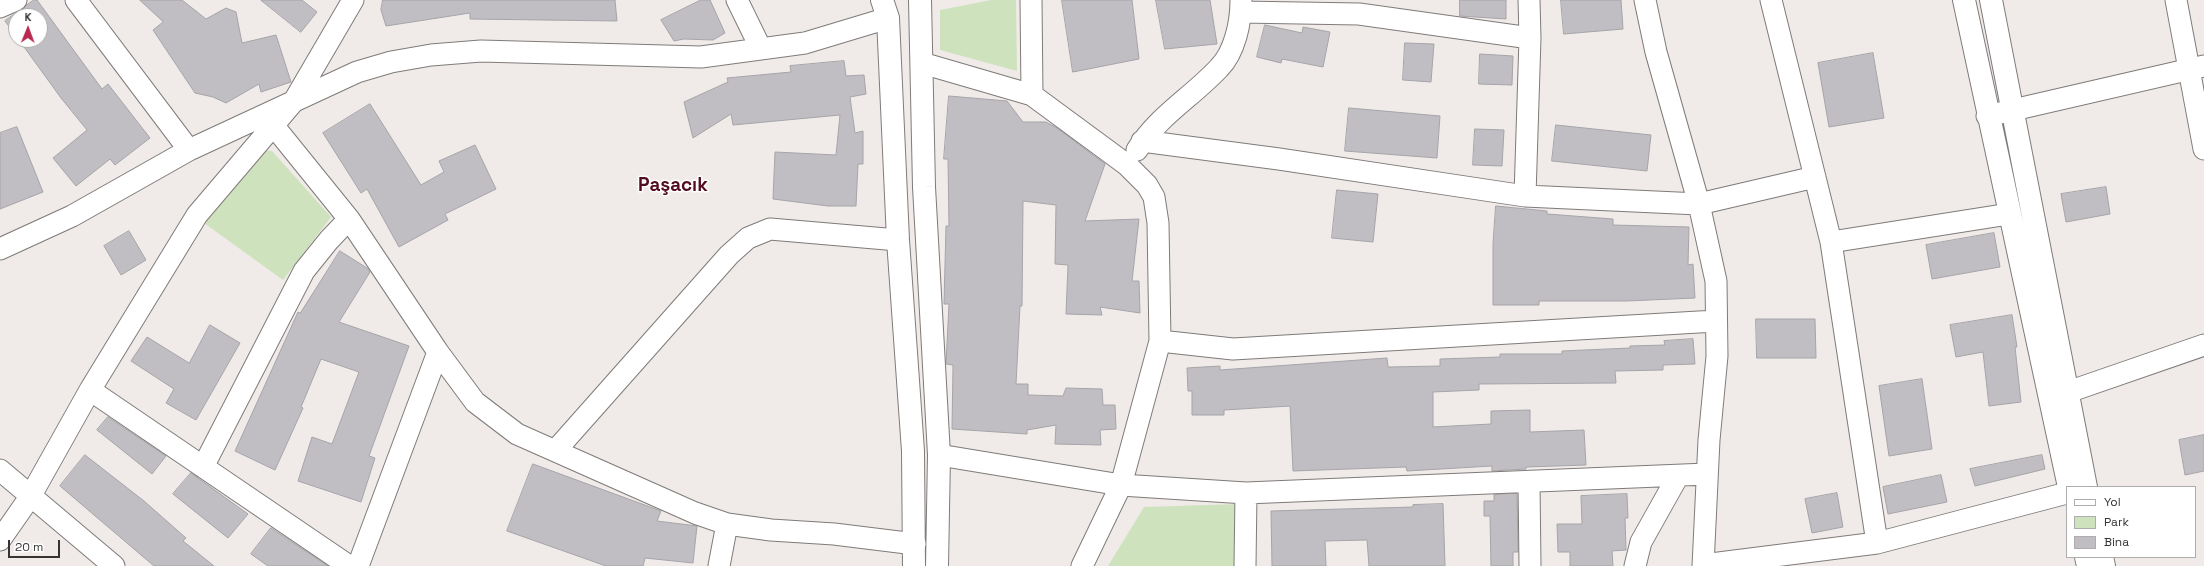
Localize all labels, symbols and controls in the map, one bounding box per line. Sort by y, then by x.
north arrow [8,8,48,48]
text: K [25,10,32,24]
district label: Paşacık [638,175,708,197]
legend [2066,486,2196,558]
text: Yol [2104,494,2121,510]
text: Park [2104,514,2129,530]
scale bar [10,532,62,558]
text: Bina [2104,534,2129,550]
text: 20 m [15,539,43,555]

